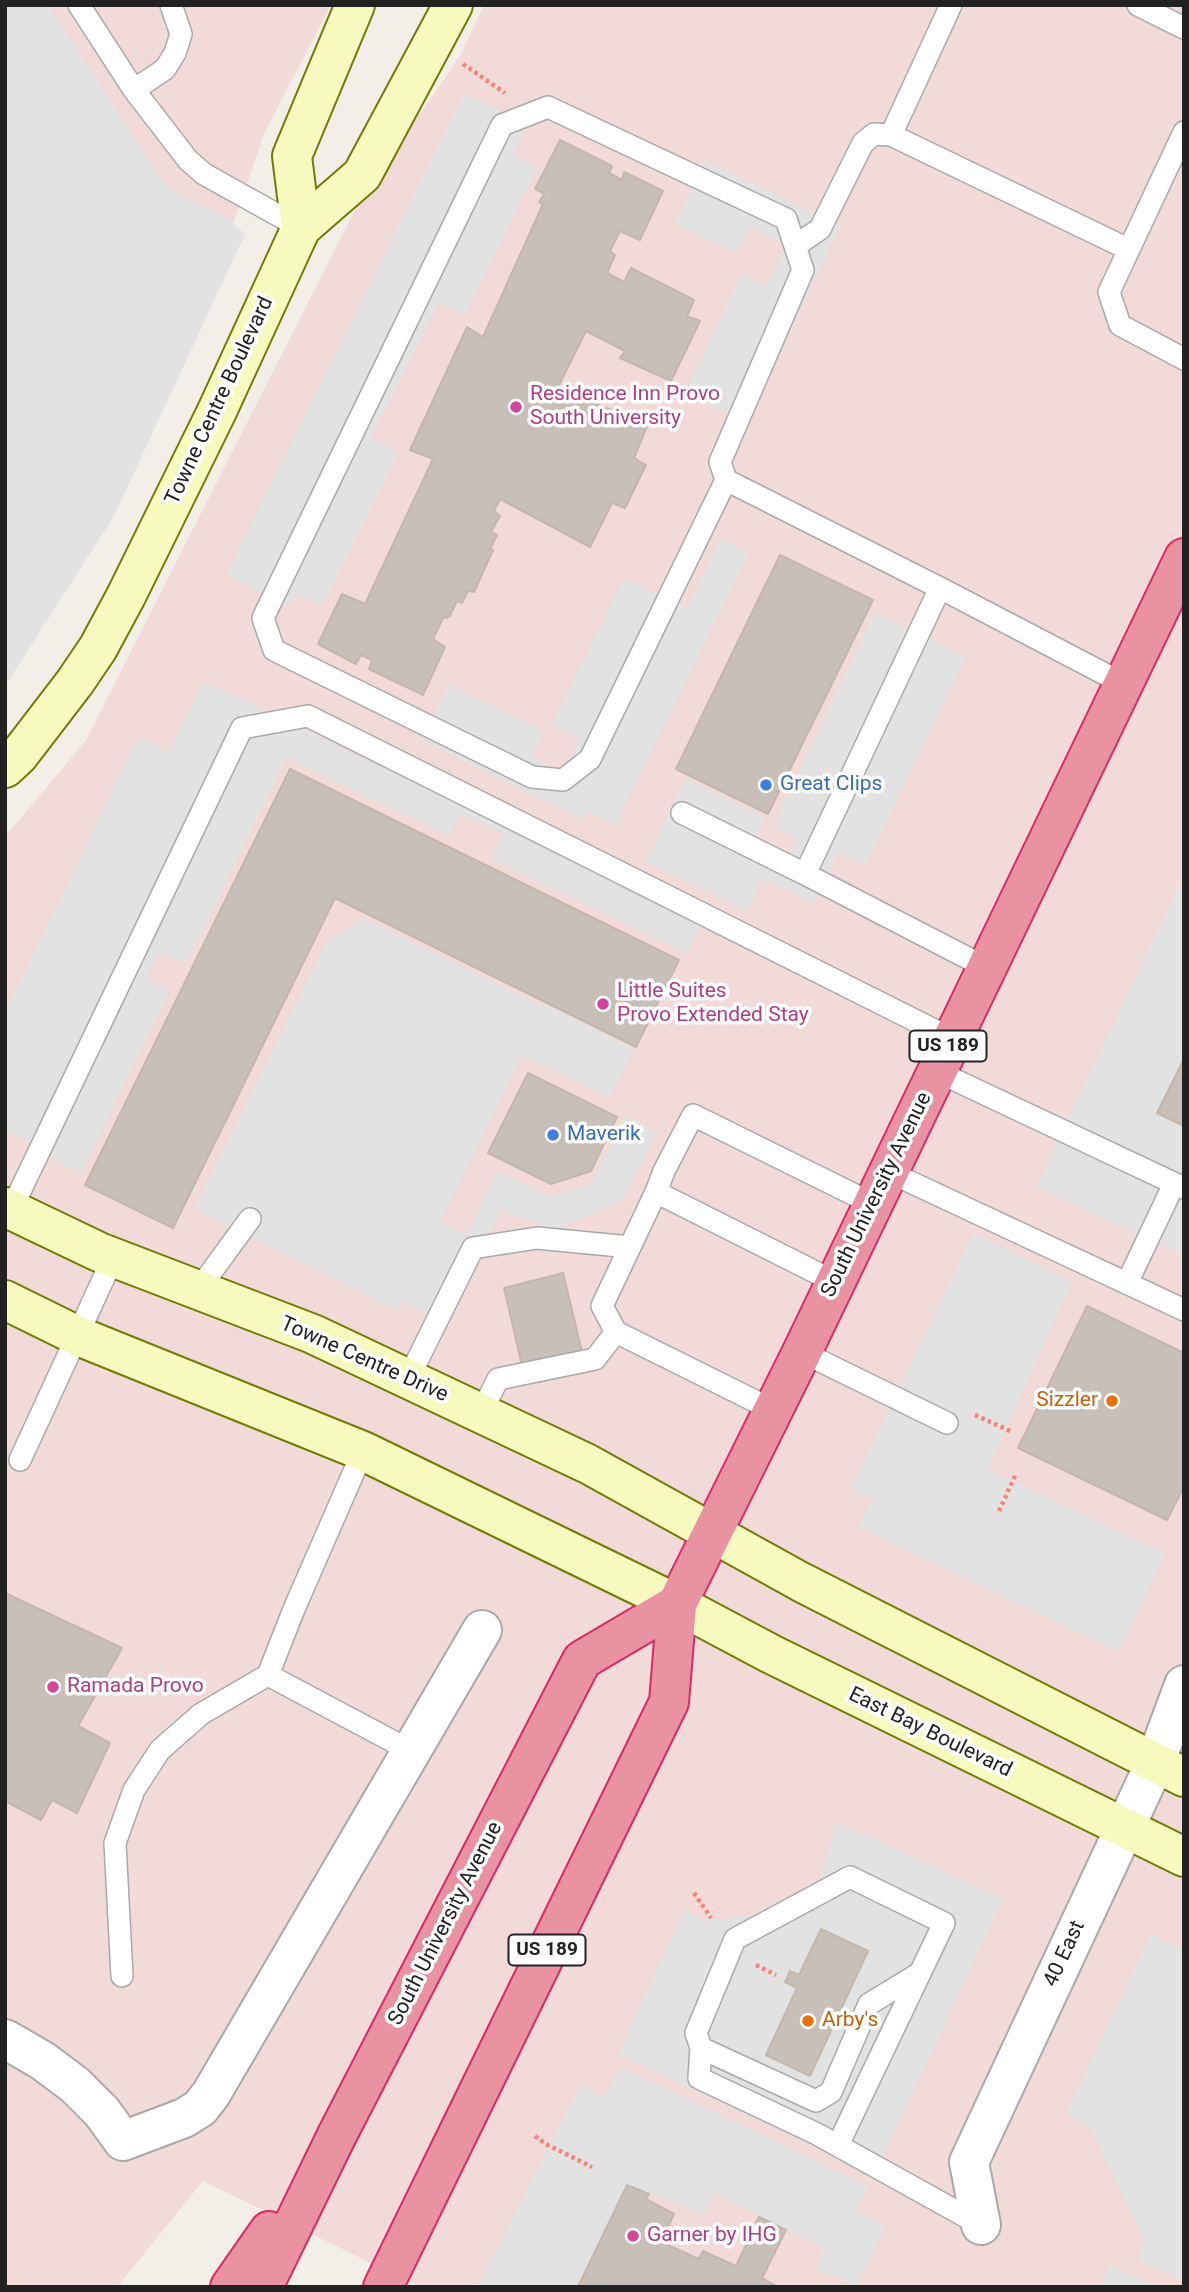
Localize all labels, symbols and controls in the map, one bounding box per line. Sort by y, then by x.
street label: Towne Centre Boulevard [161,293,279,509]
place label: Residence Inn Provo South University [530,382,720,432]
marker: Residence Inn Provo South University [508,399,524,415]
place label: Great Clips [780,772,882,798]
marker: Great Clips [758,777,774,793]
place label: Little Suites Provo Extended Stay [617,979,809,1029]
marker: Little Suites Provo Extended Stay [595,996,611,1012]
road number: US 189 [909,1030,986,1062]
street label: South University Avenue [816,1088,938,1302]
place label: Maverik [567,1122,641,1148]
marker: Maverik [545,1127,561,1143]
street label: Towne Centre Drive [276,1312,452,1408]
place label: Sizzler [1036,1388,1098,1414]
marker: Sizzler [1104,1393,1120,1409]
place label: Ramada Provo [67,1674,204,1700]
marker: Ramada Provo [45,1679,61,1695]
street label: East Bay Boulevard [844,1683,1016,1783]
street label: South University Avenue [384,1818,508,2030]
street label: 40 East [1039,1917,1091,1991]
road number: US 189 [508,1934,586,1966]
place label: Arby's [822,2008,878,2034]
marker: Arby's [800,2013,816,2029]
place label: Garner by IHG [647,2223,777,2249]
marker: Garner by IHG [625,2228,641,2244]

